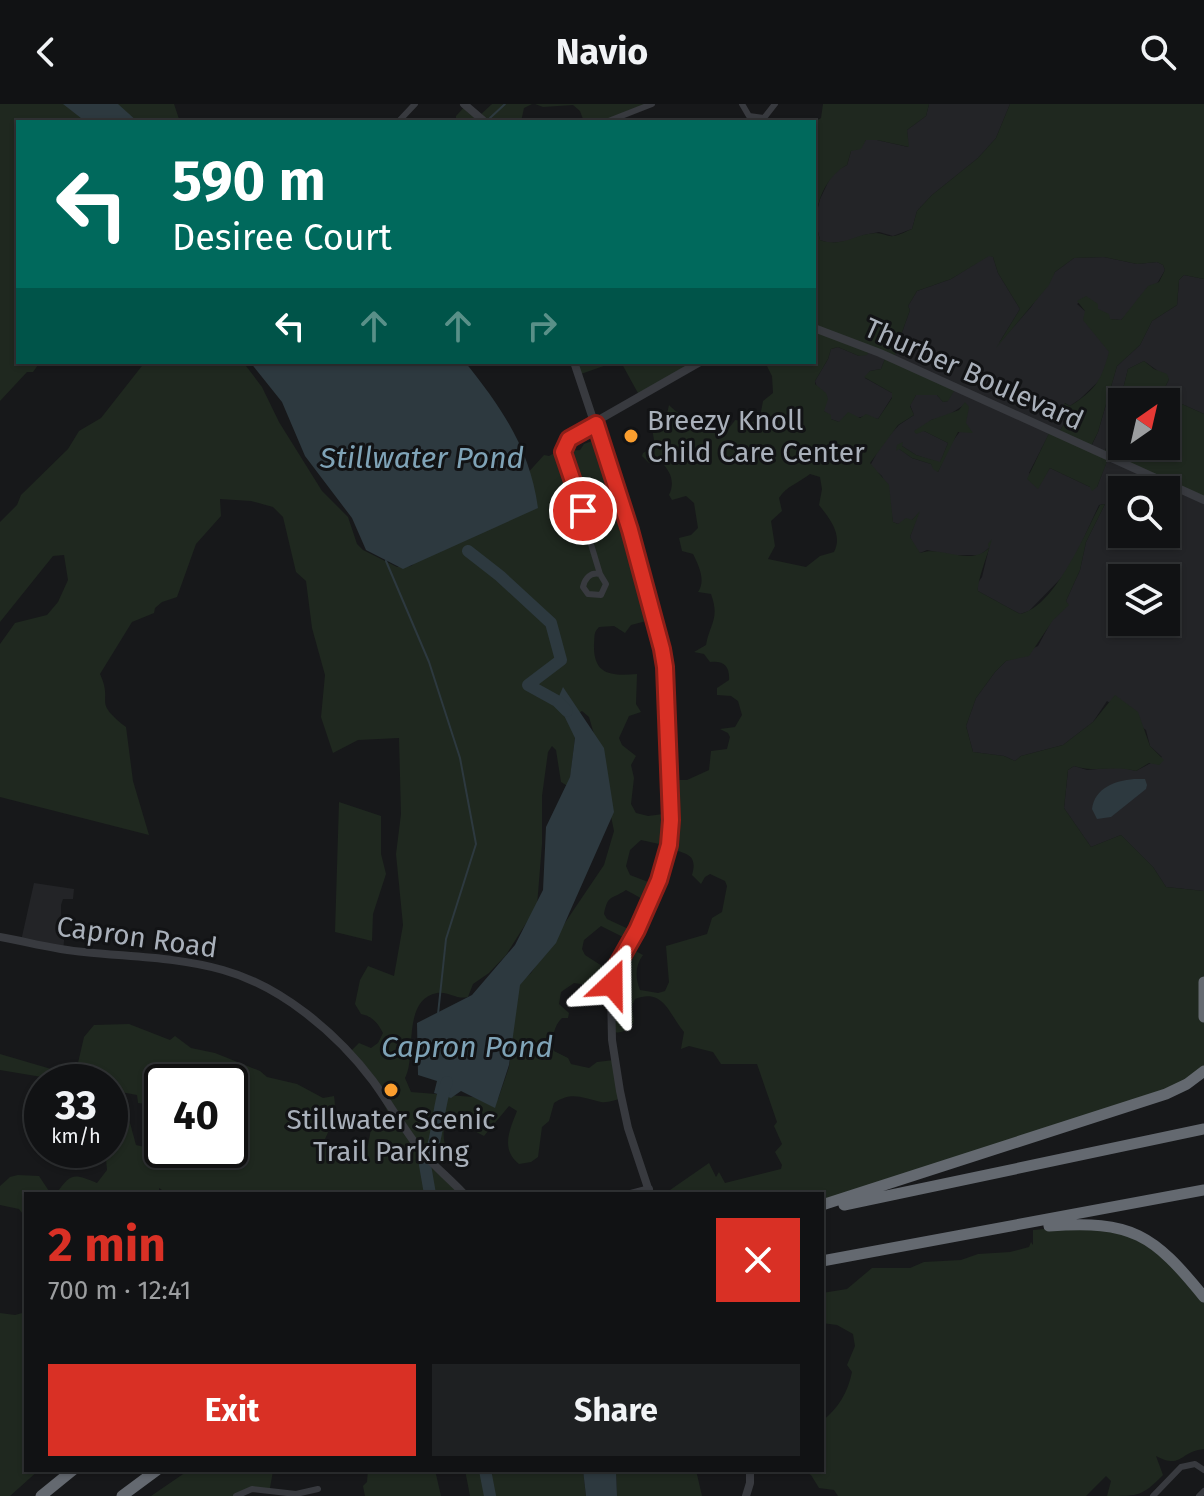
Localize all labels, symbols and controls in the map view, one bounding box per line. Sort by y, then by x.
icon: back [24,30,68,74]
text: Navio [556,30,648,74]
icon: search [1136,30,1180,74]
text: 590 m [172,148,326,215]
icon: left [40,152,144,256]
text: Desiree Court [172,216,392,260]
icon: left [268,304,312,348]
icon: ahead [352,304,396,348]
icon: ahead [436,304,480,348]
icon: right [520,304,564,348]
street label: Thurber Boulevard [859,311,1089,437]
north arrow [1108,388,1180,460]
map controls [1108,388,1180,636]
place label: Breezy Knoll Child Care Center [647,404,865,469]
marker: Breezy Knoll Child Care Center [622,427,640,445]
water label: Stillwater Pond [319,440,524,476]
button: search [1108,476,1180,548]
pin [549,477,617,545]
icon: arrive [561,489,605,533]
button: layers [1108,564,1180,636]
street label: Capron Road [54,909,220,965]
position arrow [570,942,654,1026]
water label: Capron Pond [381,1029,553,1065]
speed limit sign: 40 [144,1064,248,1168]
marker: Stillwater Scenic Trail Parking [382,1081,400,1099]
text: 33 [55,1082,97,1130]
place label: Stillwater Scenic Trail Parking [287,1103,495,1168]
text: km/h [51,1124,101,1148]
text: 2 min [48,1216,166,1274]
button: close [716,1218,800,1302]
text: 700 m · 12:41 [48,1275,191,1306]
button: Exit [48,1364,416,1456]
button: Share [432,1364,800,1456]

